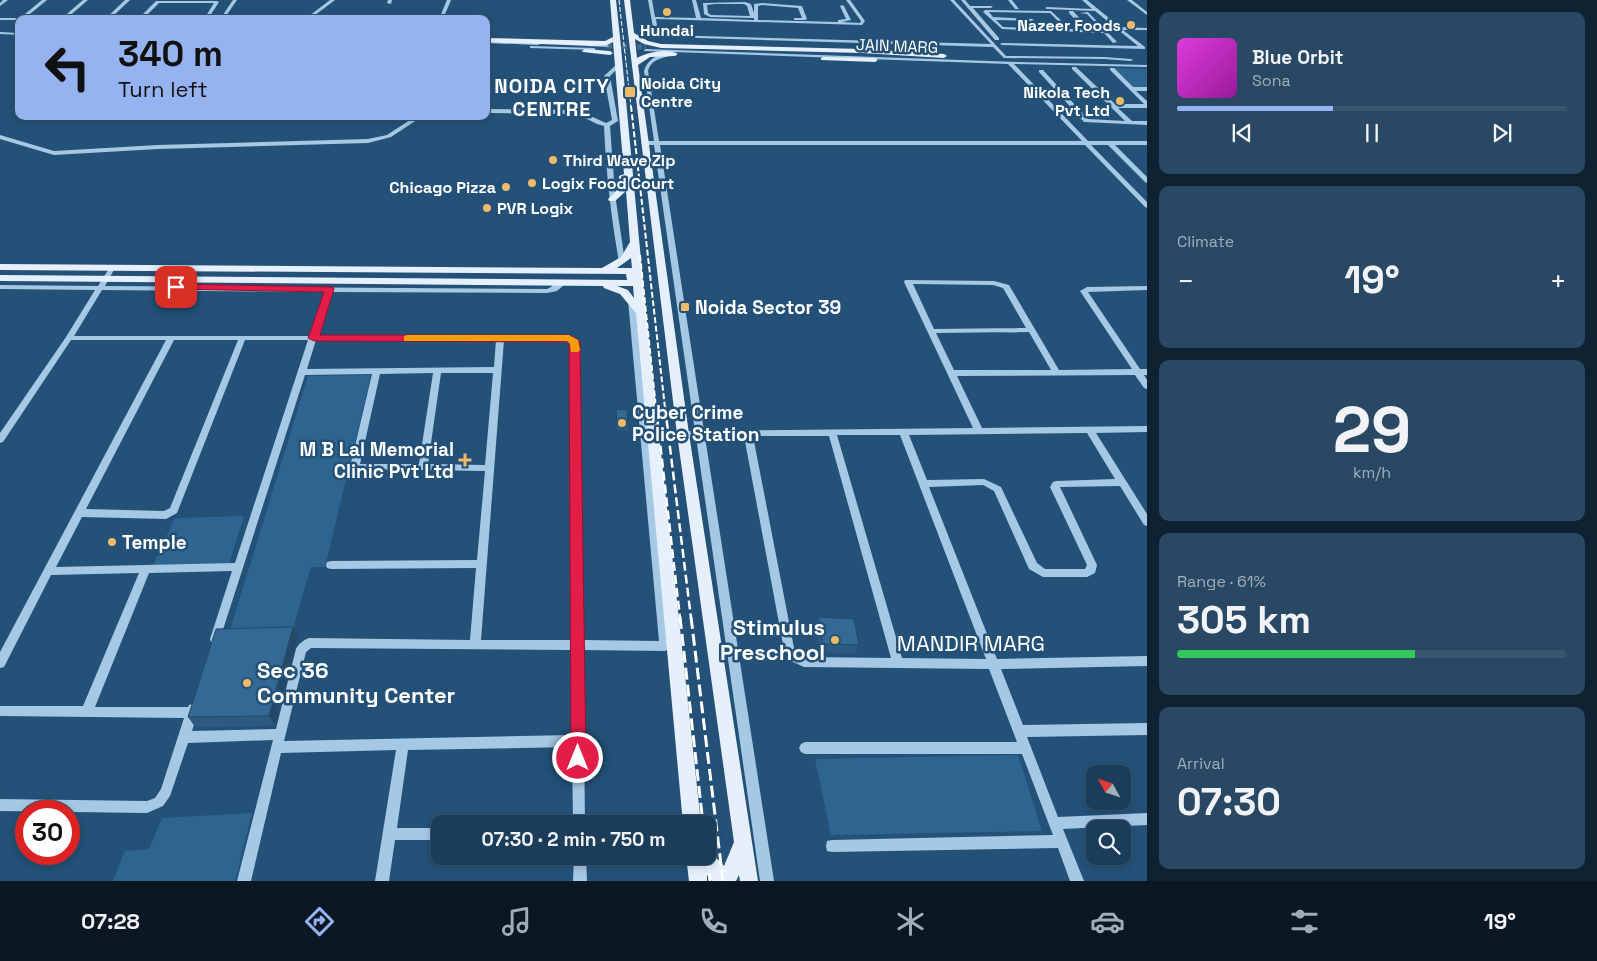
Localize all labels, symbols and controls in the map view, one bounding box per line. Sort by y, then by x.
marker: Hundai [661,6,673,18]
place label: Nazeer Foods [1017,15,1121,36]
marker: Nazeer Foods [1125,19,1137,31]
place label: Hundai [640,20,694,41]
text: 340 m [118,32,223,76]
street label: JAIN MARG [856,34,938,58]
icon: left [35,35,100,100]
text: Blue Orbit [1252,45,1343,70]
text: Sona [1252,70,1291,91]
district label: NOIDA CITY CENTRE [494,73,610,122]
place label: Noida City Centre [641,73,721,112]
text: Turn left [118,75,208,103]
place label: Nikola Tech Pvt Ltd [1023,82,1110,121]
marker: Noida City Centre [623,85,637,99]
marker: Nikola Tech Pvt Ltd [1114,95,1126,107]
icon: previous [1228,119,1256,147]
icon: pause [1358,119,1386,147]
icon: next [1488,119,1516,147]
place label: Third Wave Zip [563,150,675,171]
marker: Third Wave Zip [547,154,559,166]
place label: Logix Food Court [542,173,674,194]
place label: Chicago Pizza [389,177,496,198]
marker: Logix Food Court [526,177,538,189]
marker: Chicago Pizza [500,181,512,193]
place label: PVR Logix [497,198,574,219]
marker: PVR Logix [481,202,493,214]
text: Climate [1177,231,1234,252]
text: 19° [1344,256,1400,304]
text: − [1177,263,1194,299]
text: + [1550,263,1567,299]
pin [155,266,197,308]
icon: arrive [162,273,190,301]
place label: Noida Sector 39 [695,295,841,320]
marker: Noida Sector 39 [679,301,691,313]
text: 29 [1333,388,1411,471]
place label: Cyber Crime Police Station [632,400,759,447]
marker: Cyber Crime Police Station [616,417,628,429]
place label: M B Lal Memorial Clinic Pvt Ltd [300,437,454,484]
marker: M B Lal Memorial Clinic Pvt Ltd [458,453,472,467]
text: km/h [1353,462,1391,483]
place label: Temple [122,530,187,555]
marker: Temple [106,536,118,548]
text: Range · 61% [1177,571,1266,592]
text: 305 km [1177,596,1311,644]
place label: Stimulus Preschool [720,613,825,666]
street label: MANDIR MARG [897,629,1045,657]
marker: Stimulus Preschool [829,634,841,646]
place label: Sec 36 Community Center [257,656,456,709]
marker: Sec 36 Community Center [241,677,253,689]
position arrow [551,731,603,783]
text: Arrival [1177,753,1225,774]
north arrow [1086,765,1131,810]
map controls [1086,765,1131,865]
text: 07:30 [1177,778,1281,826]
speed limit sign: 30 [15,800,80,865]
button: search [1086,820,1131,865]
text: 07:30 · 2 min · 750 m [482,827,665,852]
icon: directions [302,904,337,939]
icon: music [499,904,534,939]
icon: phone [696,904,731,939]
icon: climate [893,904,928,939]
icon: car [1090,904,1125,939]
icon: filters [1287,904,1322,939]
text: 07:28 [81,907,140,935]
text: 19° [1484,907,1516,935]

